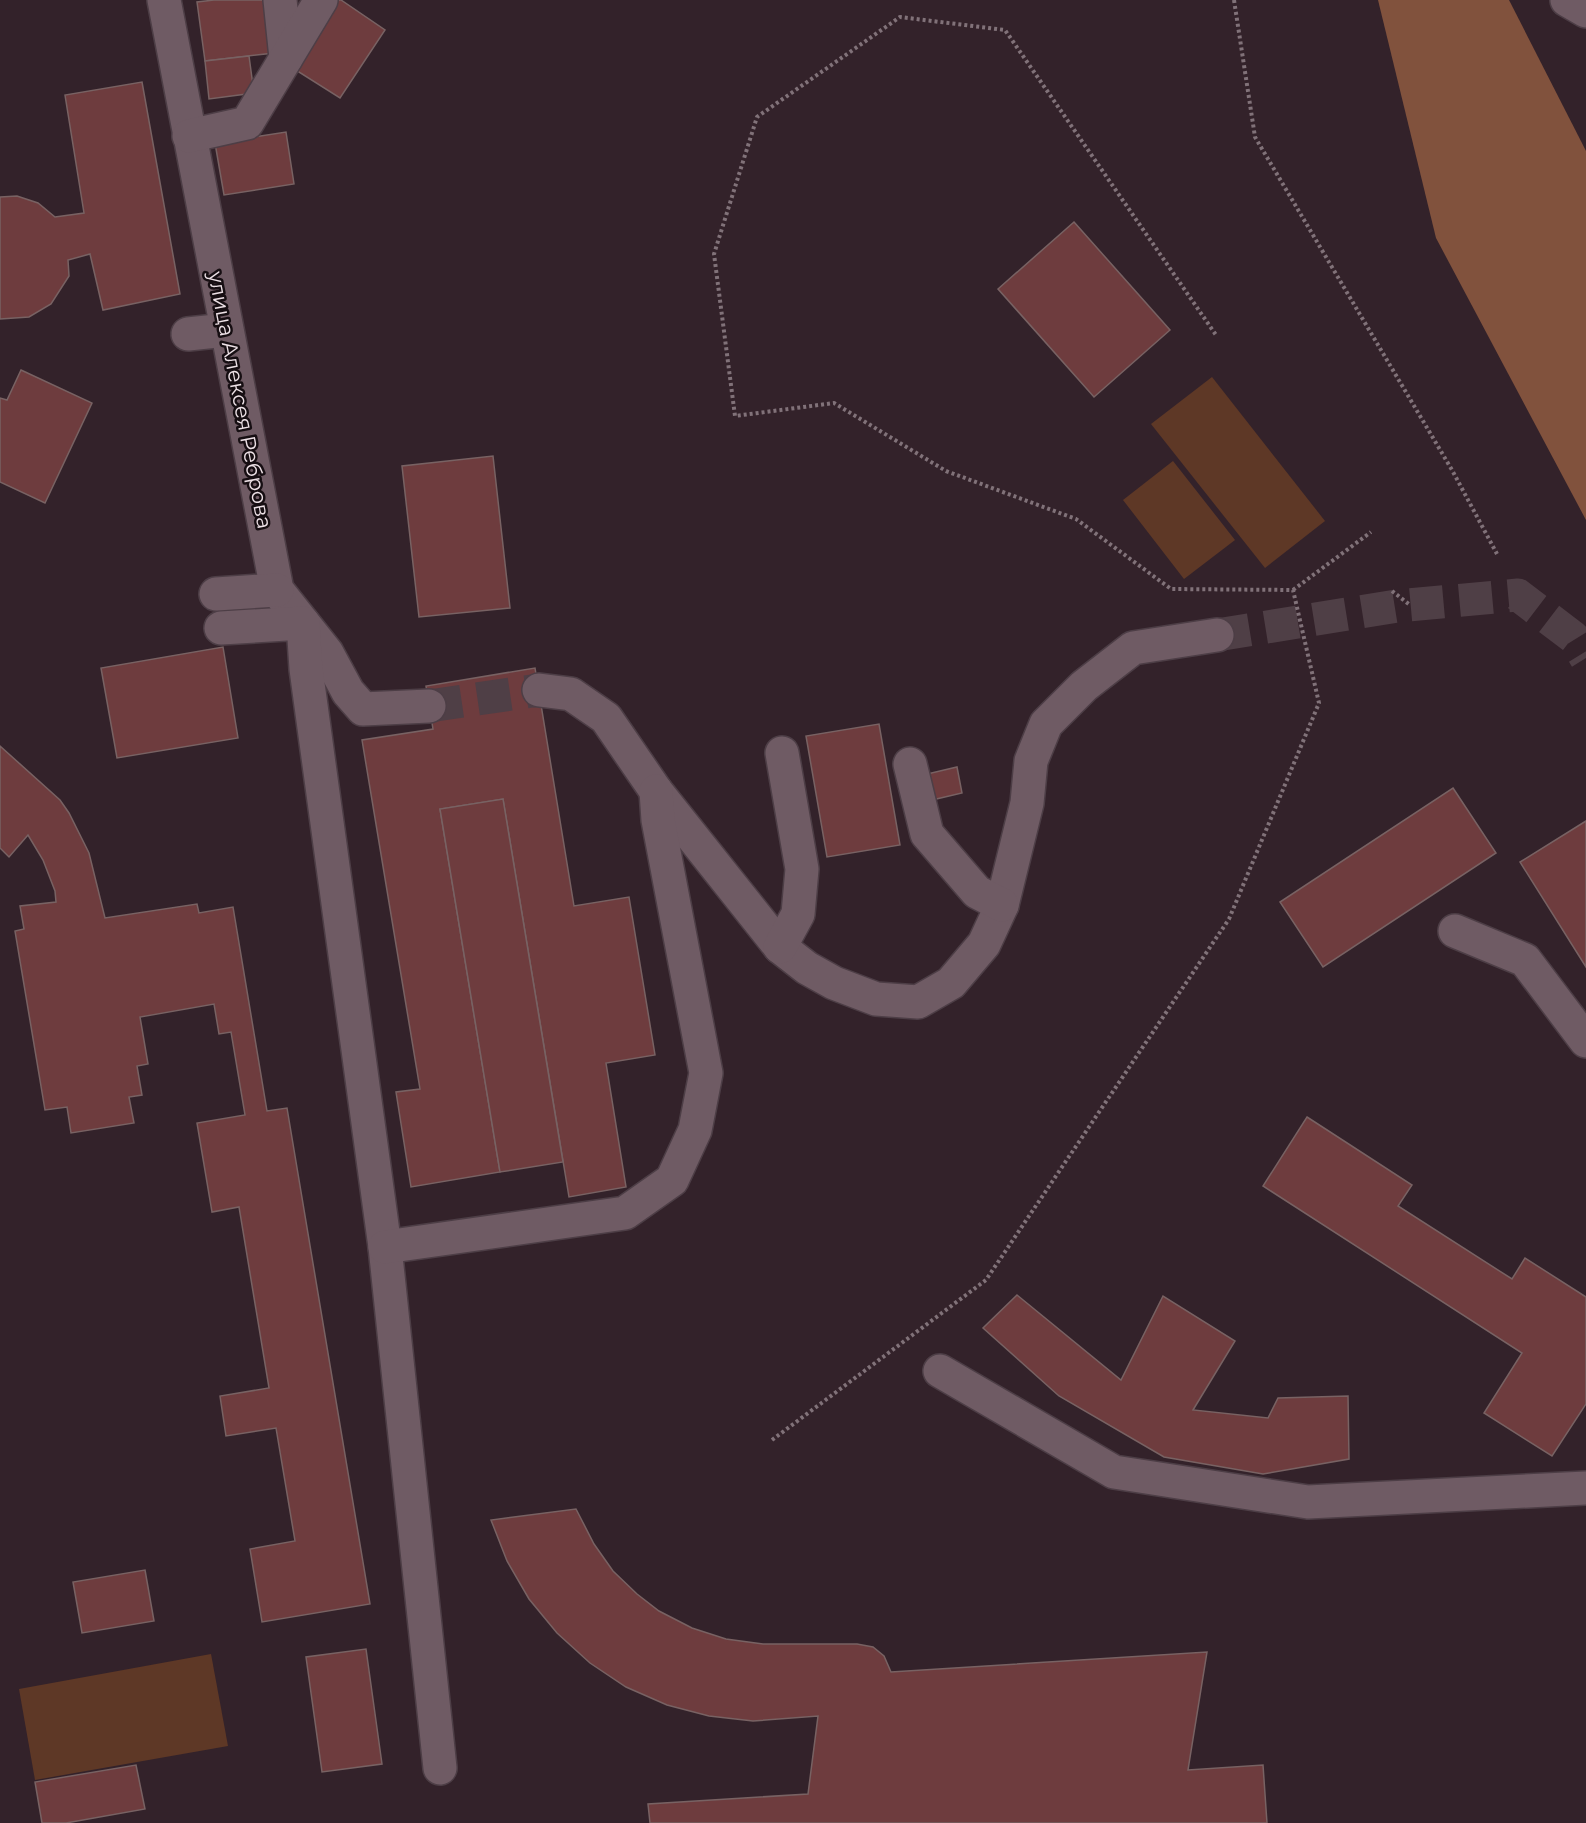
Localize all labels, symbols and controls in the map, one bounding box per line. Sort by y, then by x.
street label: улица Алексея Реброва [203,268,278,531]

